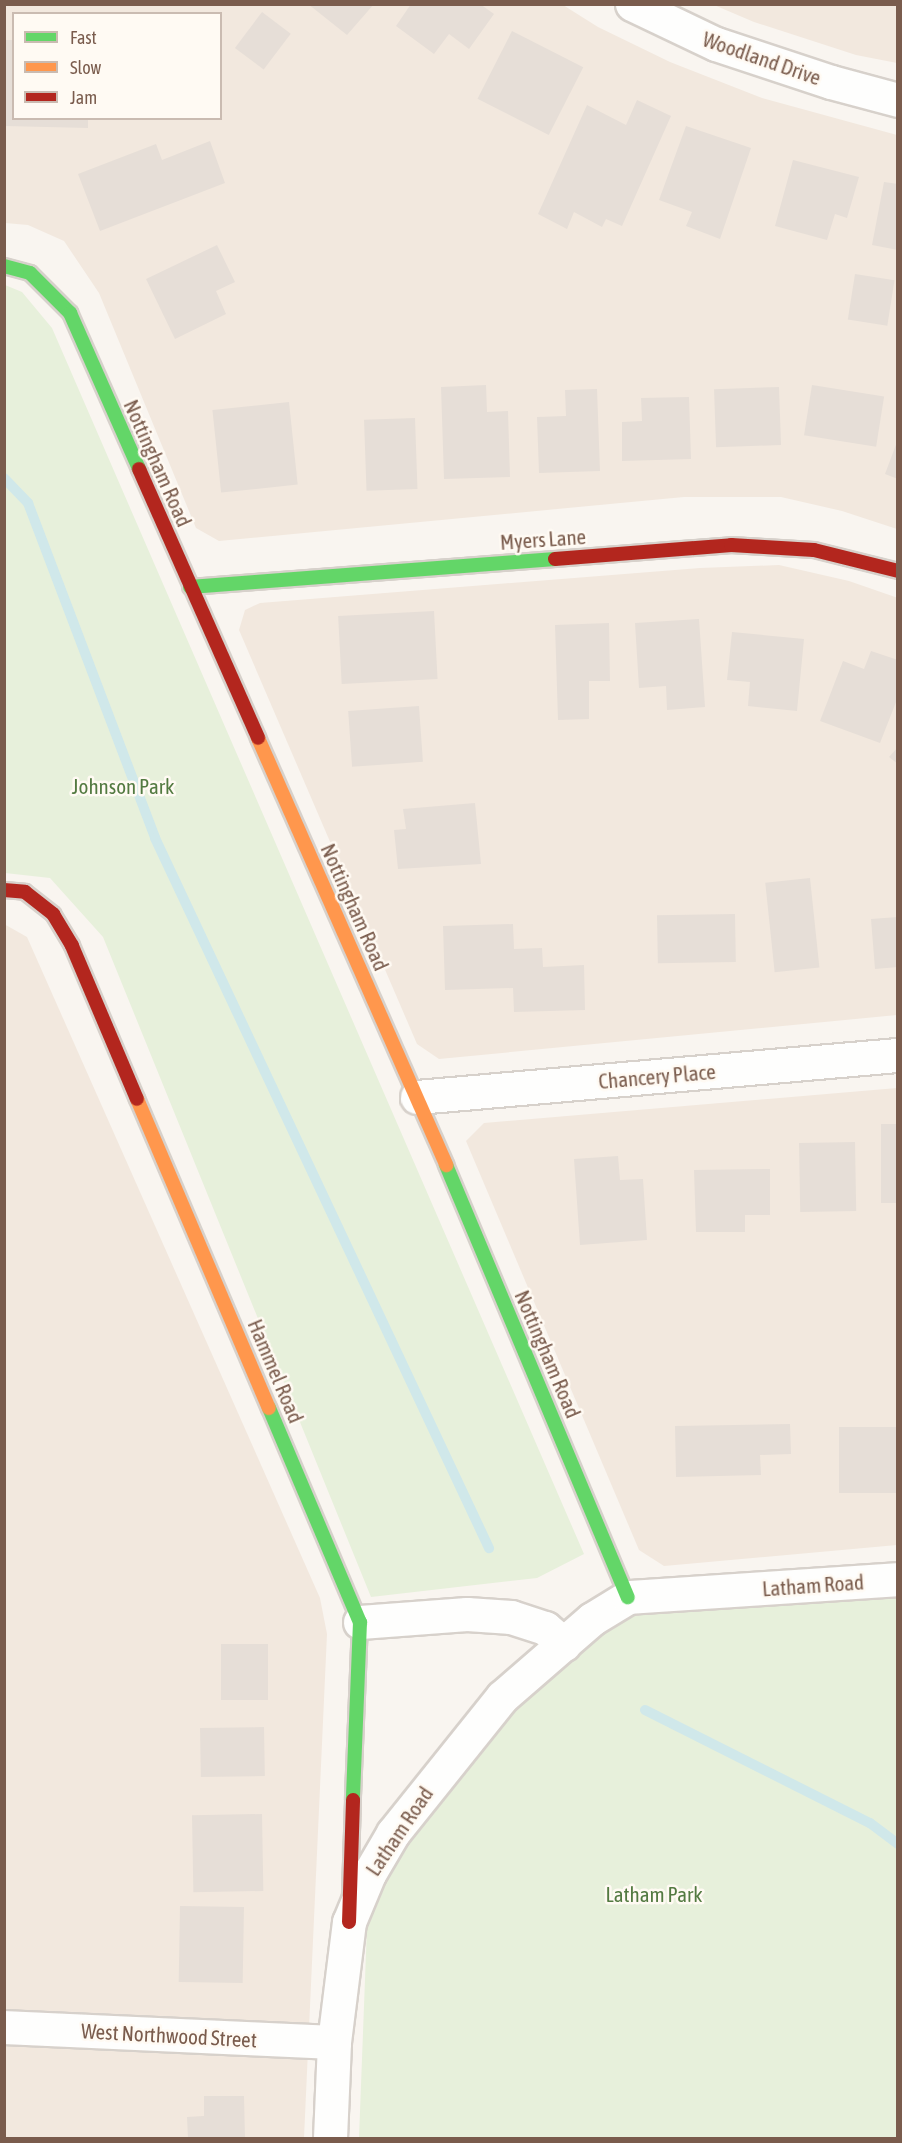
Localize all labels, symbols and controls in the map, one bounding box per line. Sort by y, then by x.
legend [12,12,222,120]
street label: Woodland Drive [700,26,824,90]
text: Fast [70,27,97,48]
text: Slow [70,57,101,78]
text: Jam [70,87,97,108]
street label: Nottingham Road [119,396,197,530]
street label: Myers Lane [499,523,587,555]
park label: Johnson Park [72,773,174,799]
street label: Nottingham Road [316,840,394,974]
street label: Chancery Place [597,1058,717,1094]
street label: Nottingham Road [510,1286,586,1422]
street label: Hammel Road [243,1315,309,1427]
street label: Latham Road [761,1569,865,1601]
street label: Latham Road [360,1782,438,1880]
park label: Latham Park [606,1881,702,1907]
street label: West Northwood Street [81,2018,257,2052]

